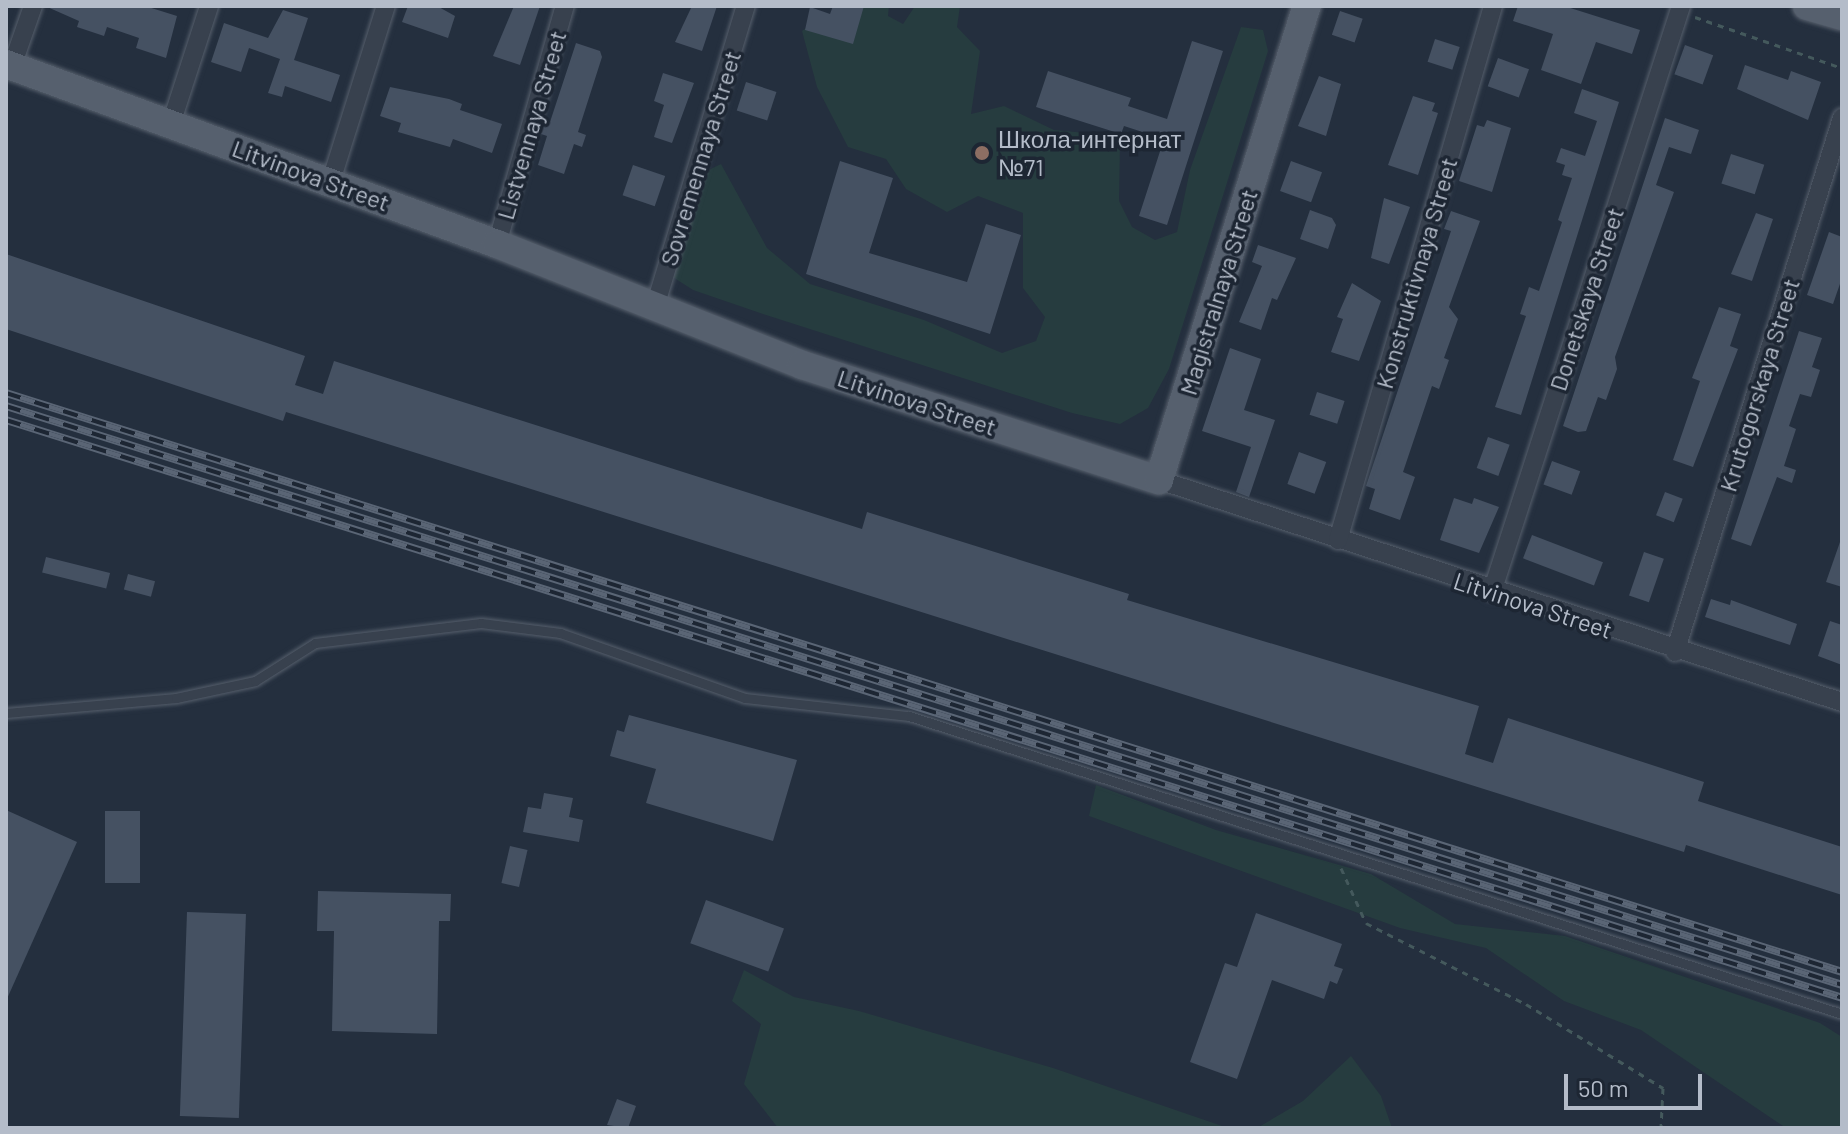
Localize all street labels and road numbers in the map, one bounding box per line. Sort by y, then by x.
street label: Listvennaya Street [490,27,572,223]
street label: Sovremennaya Street [654,47,746,269]
street label: Litvinova Street [229,133,393,217]
street label: Konstruktivnaya Street [1369,154,1463,392]
street label: Magistralnaya Street [1173,186,1263,398]
street label: Donetskaya Street [1543,204,1629,394]
street label: Krutogorskaya Street [1713,275,1805,495]
street label: Litvinova Street [834,363,1000,441]
street label: Litvinova Street [1450,566,1616,644]

